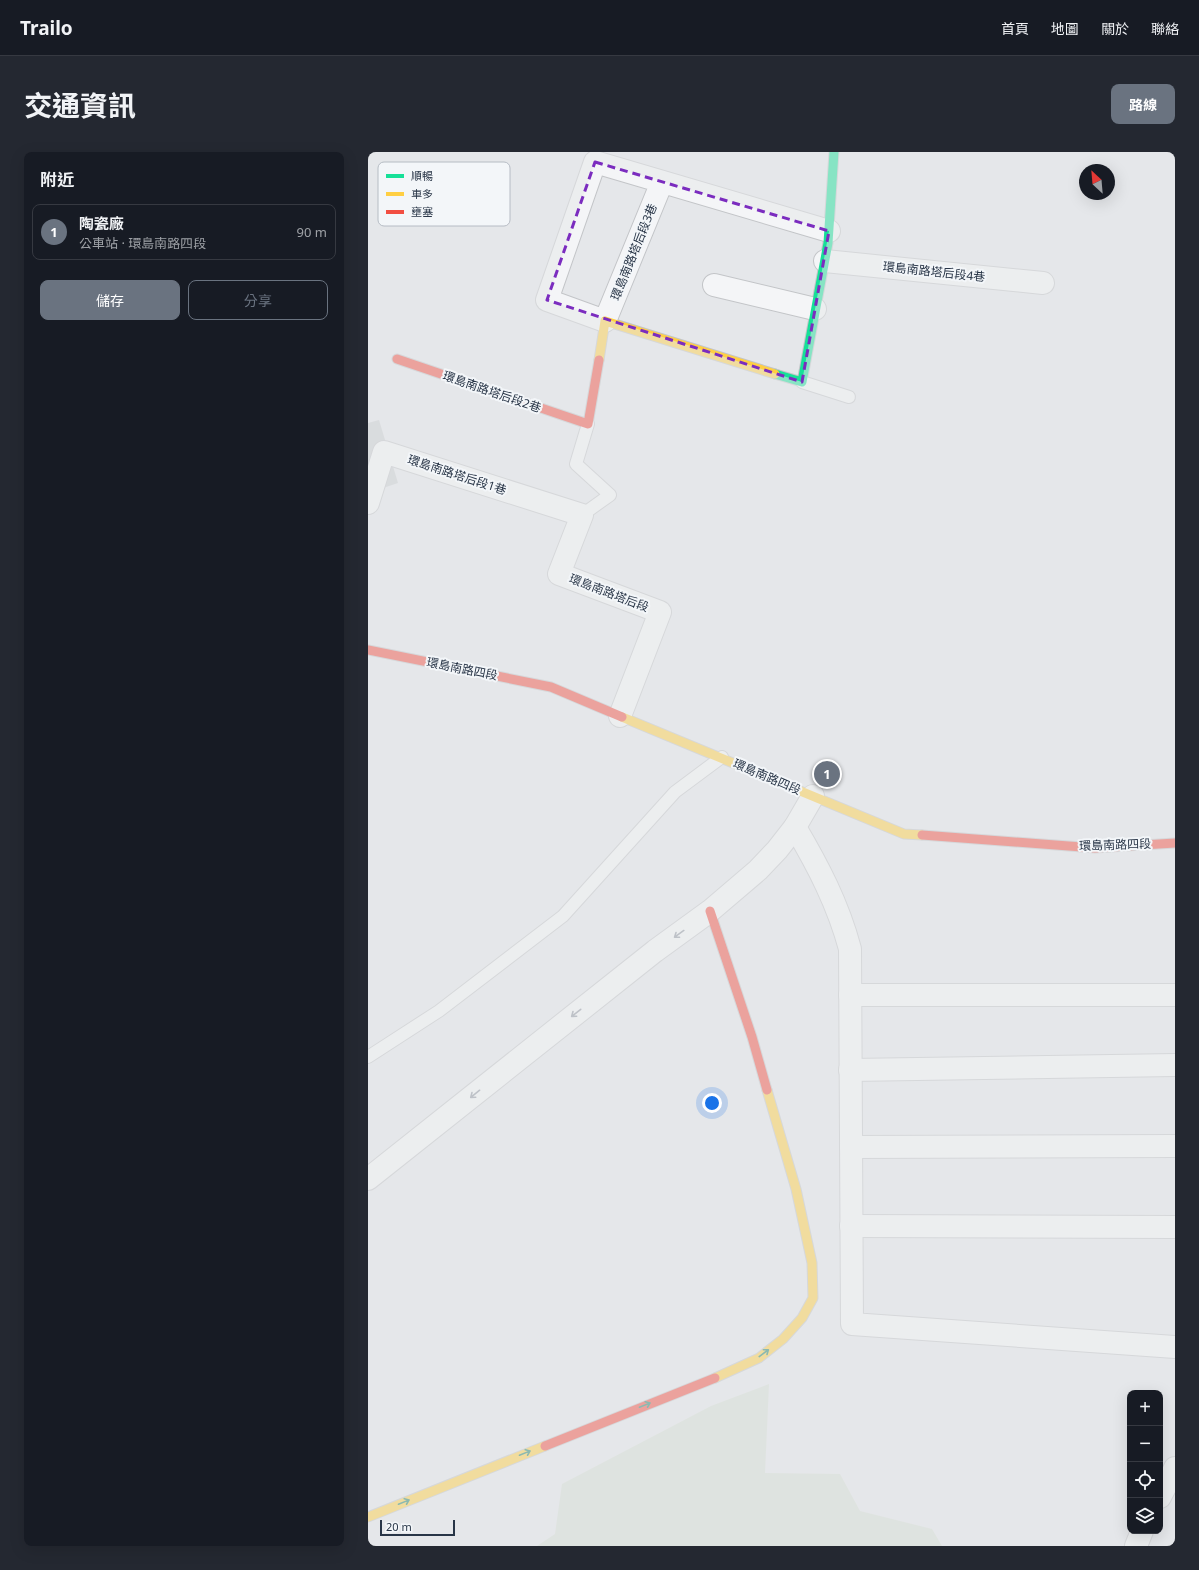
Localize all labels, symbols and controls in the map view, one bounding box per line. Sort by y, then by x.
text: Trailo [20,15,73,41]
text: 首頁 [1001,19,1029,38]
text: 地圖 [1051,19,1079,38]
text: 關於 [1101,19,1129,38]
text: 聯絡 [1151,19,1179,38]
button: 路線 [1111,84,1175,124]
text: 交通資訊 [24,86,136,124]
legend [378,162,510,226]
north arrow [1079,164,1115,200]
text: 附近 [40,168,74,191]
text: 順暢 [411,168,433,183]
text: 車多 [411,186,433,201]
street label: 環島南路塔后段3巷 [606,201,661,303]
text: 壅塞 [411,204,433,219]
text: 陶瓷廠 [79,213,124,233]
text: 1 [50,223,58,241]
text: 90 m [297,223,327,241]
text: 公車站 · 環島南路四段 [79,234,206,252]
street label: 環島南路塔后段4巷 [882,258,986,285]
button: 儲存 [40,280,180,320]
button: 分享 [188,280,328,320]
street label: 環島南路塔后段2巷 [441,367,544,416]
street label: 環島南路塔后段1巷 [406,451,509,499]
street label: 環島南路塔后段 [567,570,651,616]
street label: 環島南路四段 [425,653,499,684]
street label: 環島南路四段 [731,755,804,798]
pin: 1 [814,759,840,789]
street label: 環島南路四段 [1079,835,1151,854]
one-way arrow [674,929,685,938]
one-way arrow [571,1009,582,1018]
one-way arrow [469,1090,480,1099]
your location [702,1093,722,1113]
one-way arrow [759,1349,770,1358]
map controls [1127,1390,1163,1534]
button: + [1127,1390,1163,1426]
one-way arrow [639,1401,651,1409]
button: − [1127,1426,1163,1462]
one-way arrow [518,1449,530,1457]
button: locate [1127,1462,1163,1498]
one-way arrow [398,1498,410,1505]
button: layers [1127,1498,1163,1534]
scale bar [380,1518,455,1537]
text: 20 m [386,1519,412,1534]

